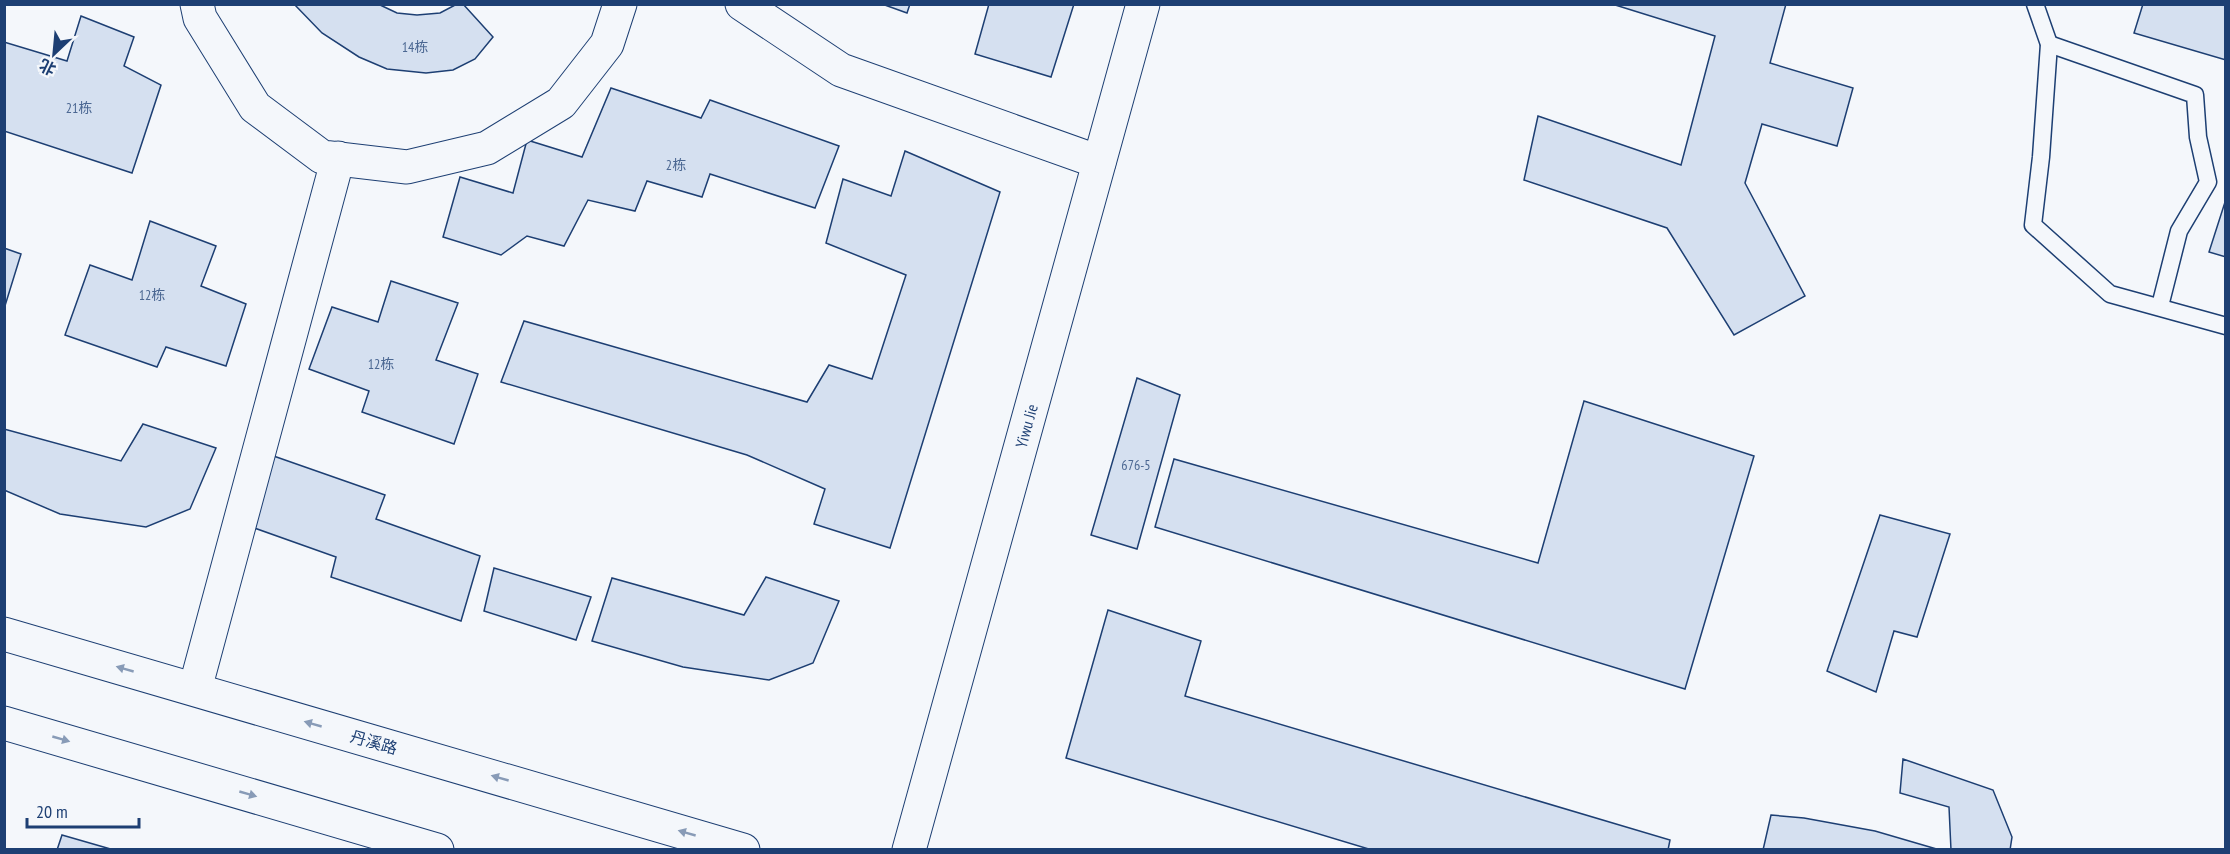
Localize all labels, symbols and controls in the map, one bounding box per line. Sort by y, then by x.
north arrow [24,24,84,84]
house number: 14栋 [402,38,428,56]
text: 北 [36,55,59,80]
house number: 21栋 [66,99,92,117]
house number: 2栋 [666,156,686,174]
house number: 12栋 [139,286,165,304]
house number: 12栋 [368,355,394,373]
street label: Yiwu Jie [1011,402,1042,450]
house number: 676-5 [1121,456,1151,474]
one-way arrow [116,664,134,673]
one-way arrow [304,719,322,728]
street label: 丹溪路 [348,726,400,758]
one-way arrow [52,735,70,744]
one-way arrow [491,773,509,782]
one-way arrow [239,790,257,799]
scale bar [27,791,140,829]
text: 20 m [36,800,68,823]
one-way arrow [678,828,696,837]

